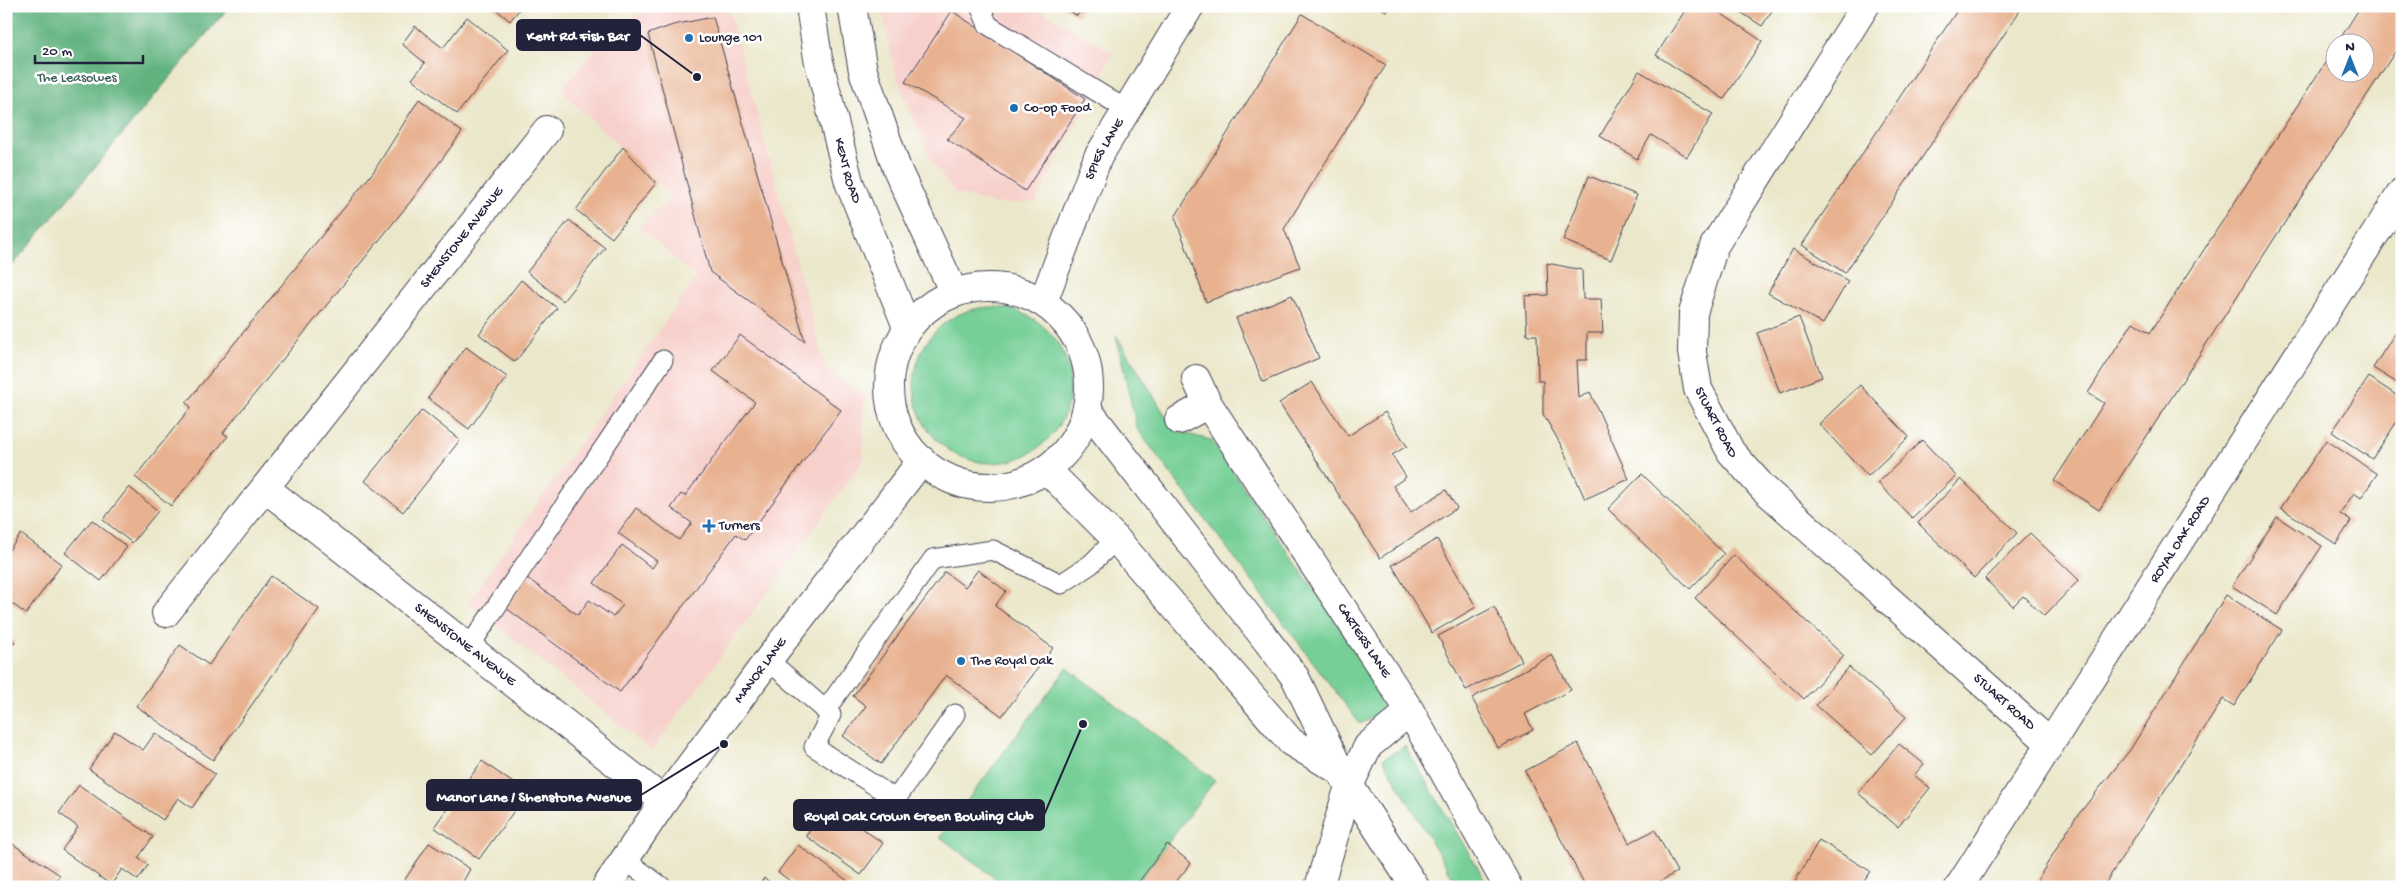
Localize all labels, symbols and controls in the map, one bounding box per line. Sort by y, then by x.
callout: Kent Rd Fish Bar [517,20,640,50]
text: Kent Rd Fish Bar [526,28,631,46]
place label: Lounge 101 [699,30,762,47]
scale bar [35,32,142,64]
marker: Lounge 101 [683,32,695,44]
north arrow [2326,32,2376,82]
text: N [2345,39,2355,56]
text: 20 m [42,43,72,61]
park label: The Leasowes [36,70,117,87]
place label: Co-op Food [1024,100,1092,117]
marker: Co-op Food [1008,102,1020,114]
street label: SPIES LANE [1082,114,1129,182]
street label: KENT ROAD [830,136,866,207]
street label: SHENSTONE AVENUE [417,183,508,292]
street label: STUART ROAD [1690,384,1741,462]
street label: ROYAL OAK ROAD [2146,492,2215,586]
place label: Turners [718,518,761,535]
marker: Turners [703,520,715,532]
street label: SHENSTONE AVENUE [411,600,520,691]
street label: CARTERS LANE [1333,600,1395,682]
street label: MANOR LANE [730,633,791,707]
place label: The Royal Oak [970,653,1054,670]
marker: The Royal Oak [955,655,967,667]
street label: STUART ROAD [1969,670,2039,735]
callout: Manor Lane / Shenstone Avenue [427,780,641,810]
text: Manor Lane / Shenstone Avenue [437,789,633,807]
callout: Royal Oak Crown Green Bowling Club [794,800,1044,830]
text: Royal Oak Crown Green Bowling Club [803,808,1034,826]

